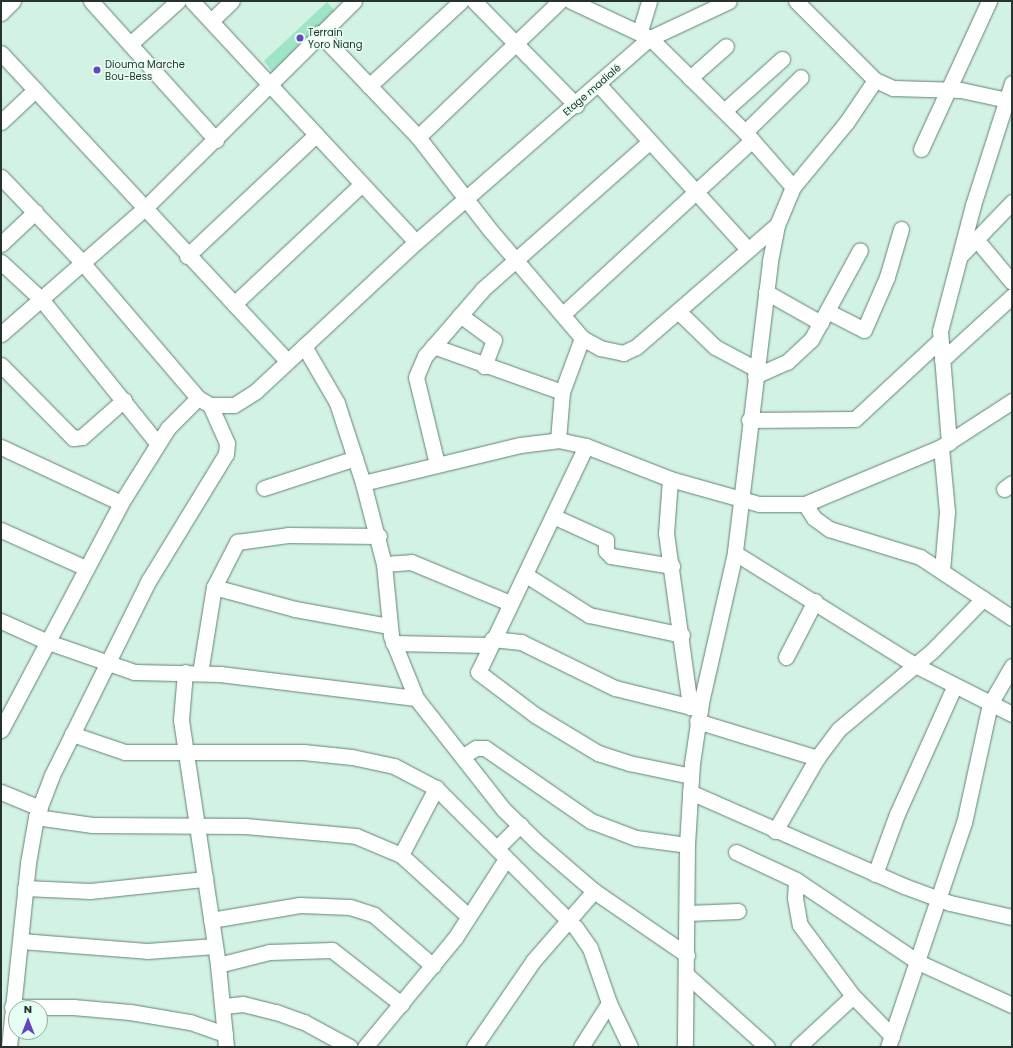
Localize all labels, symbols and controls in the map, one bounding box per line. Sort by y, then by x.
place label: Terrain Yoro Niang [308,26,362,50]
marker: Terrain Yoro Niang [295,33,305,43]
place label: Diouma Marche Bou-Bess [105,58,185,82]
street label: Etage madialé [561,62,623,118]
marker: Diouma Marche Bou-Bess [92,65,102,75]
north arrow [8,1000,48,1040]
text: N [24,1001,32,1017]

